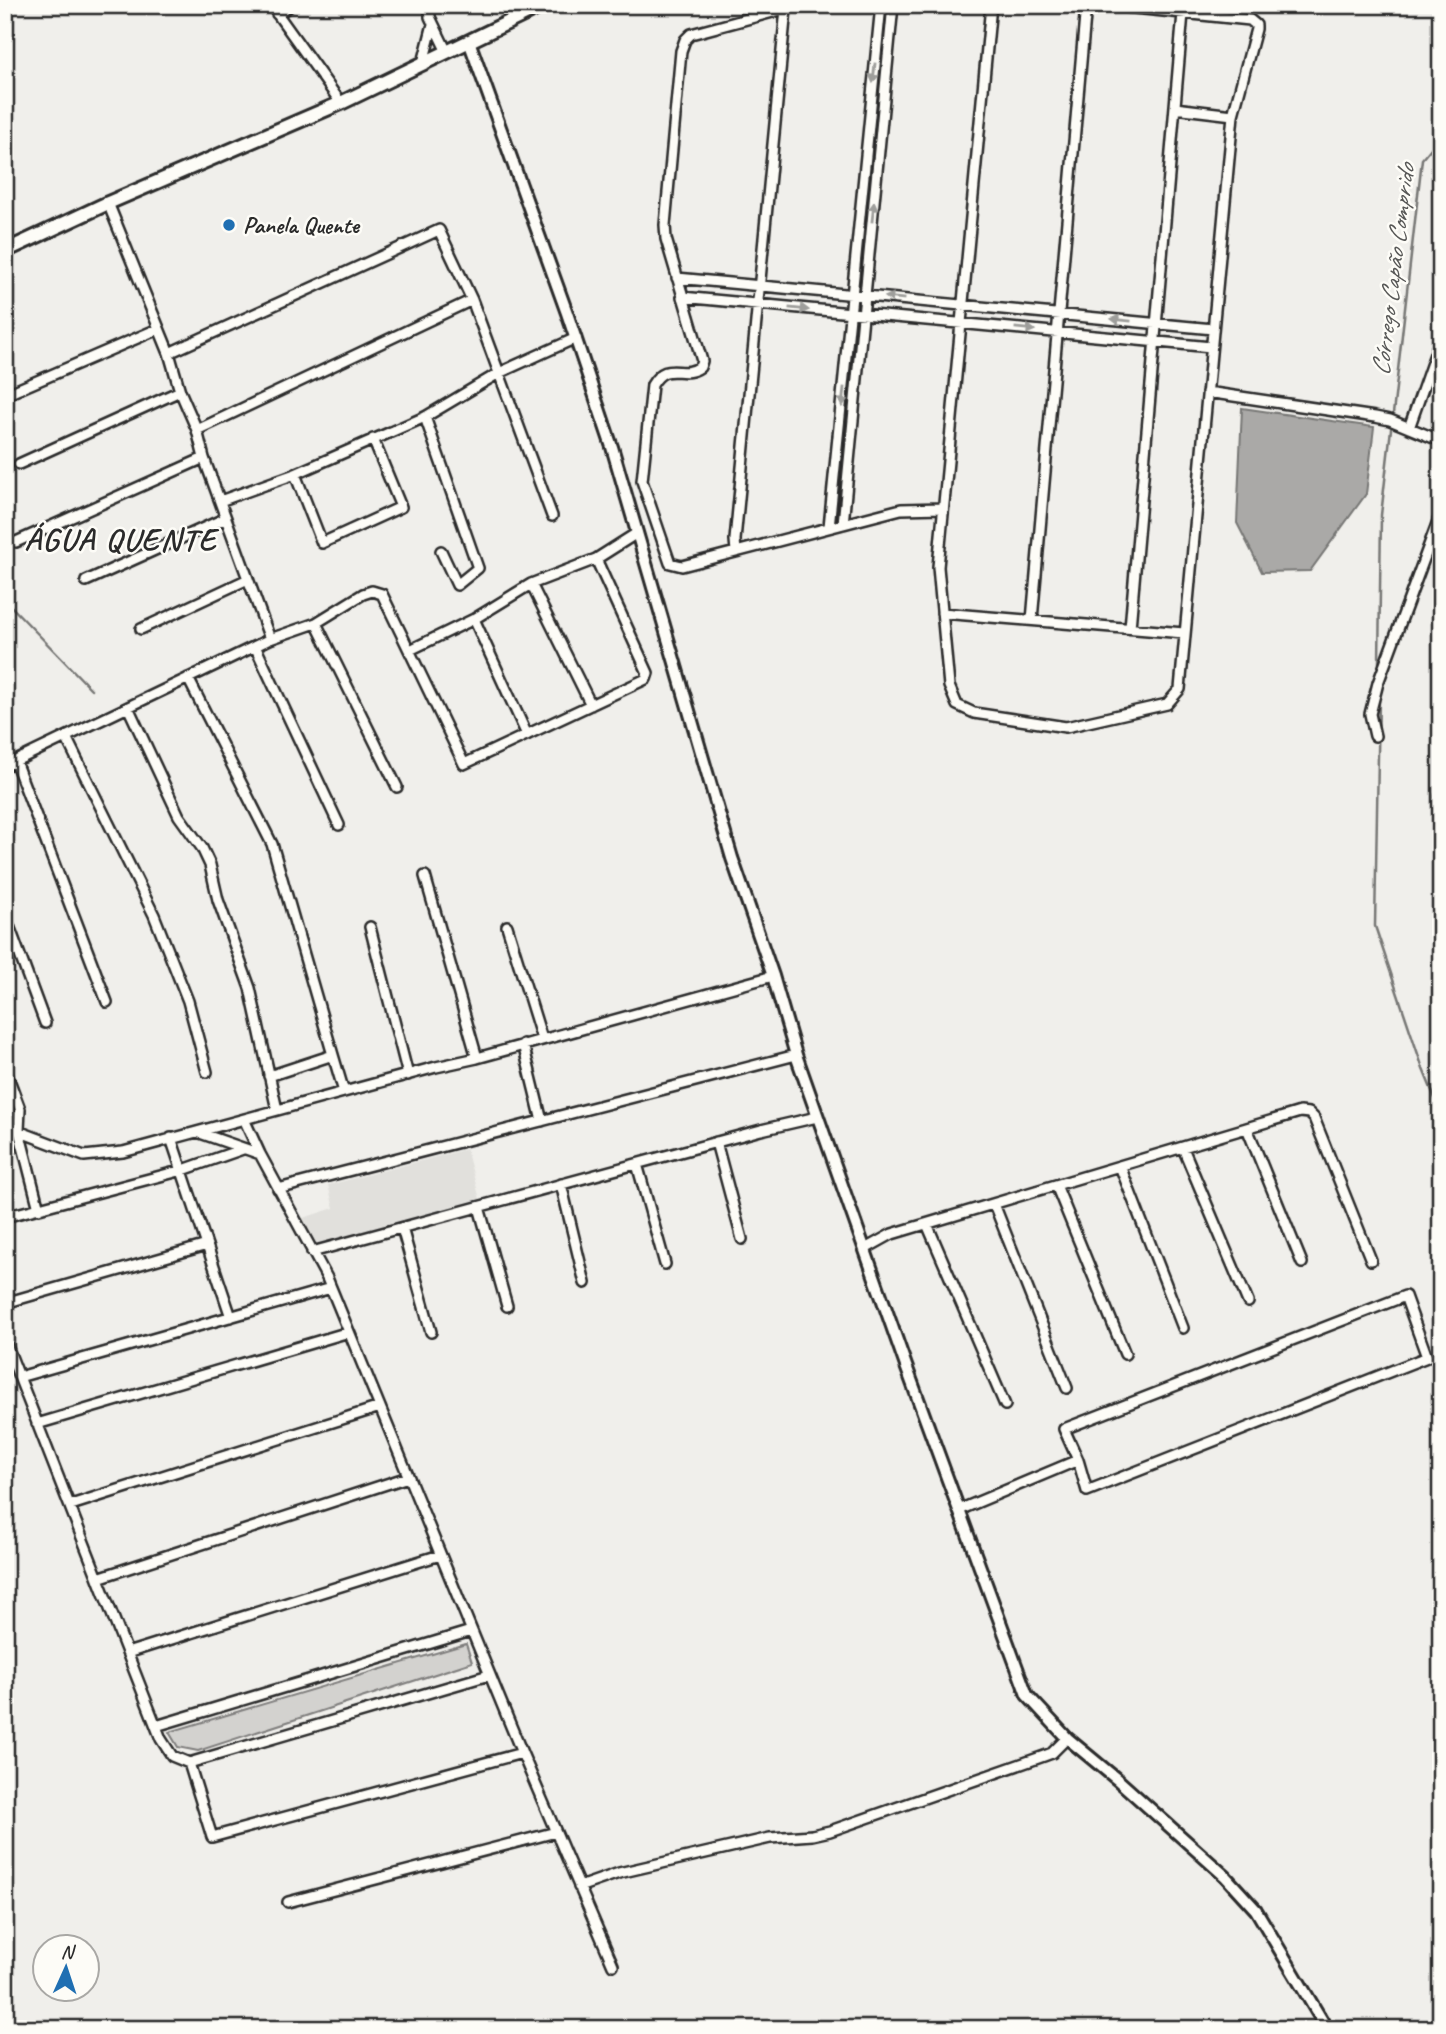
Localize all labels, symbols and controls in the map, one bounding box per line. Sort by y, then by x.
one-way arrow [868,62,879,84]
water label: Córrego Capão Comprido [1364,159,1423,377]
one-way arrow [868,201,879,223]
place label: Panela Quente [243,210,361,240]
marker: Panela Quente [221,217,237,233]
one-way arrow [884,292,906,303]
one-way arrow [788,304,810,315]
one-way arrow [1110,314,1132,325]
one-way arrow [1015,324,1037,335]
one-way arrow [837,386,848,408]
district label: ÁGUA QUENTE [25,519,220,560]
north arrow [32,1932,102,2002]
text: N [60,1940,77,1964]

